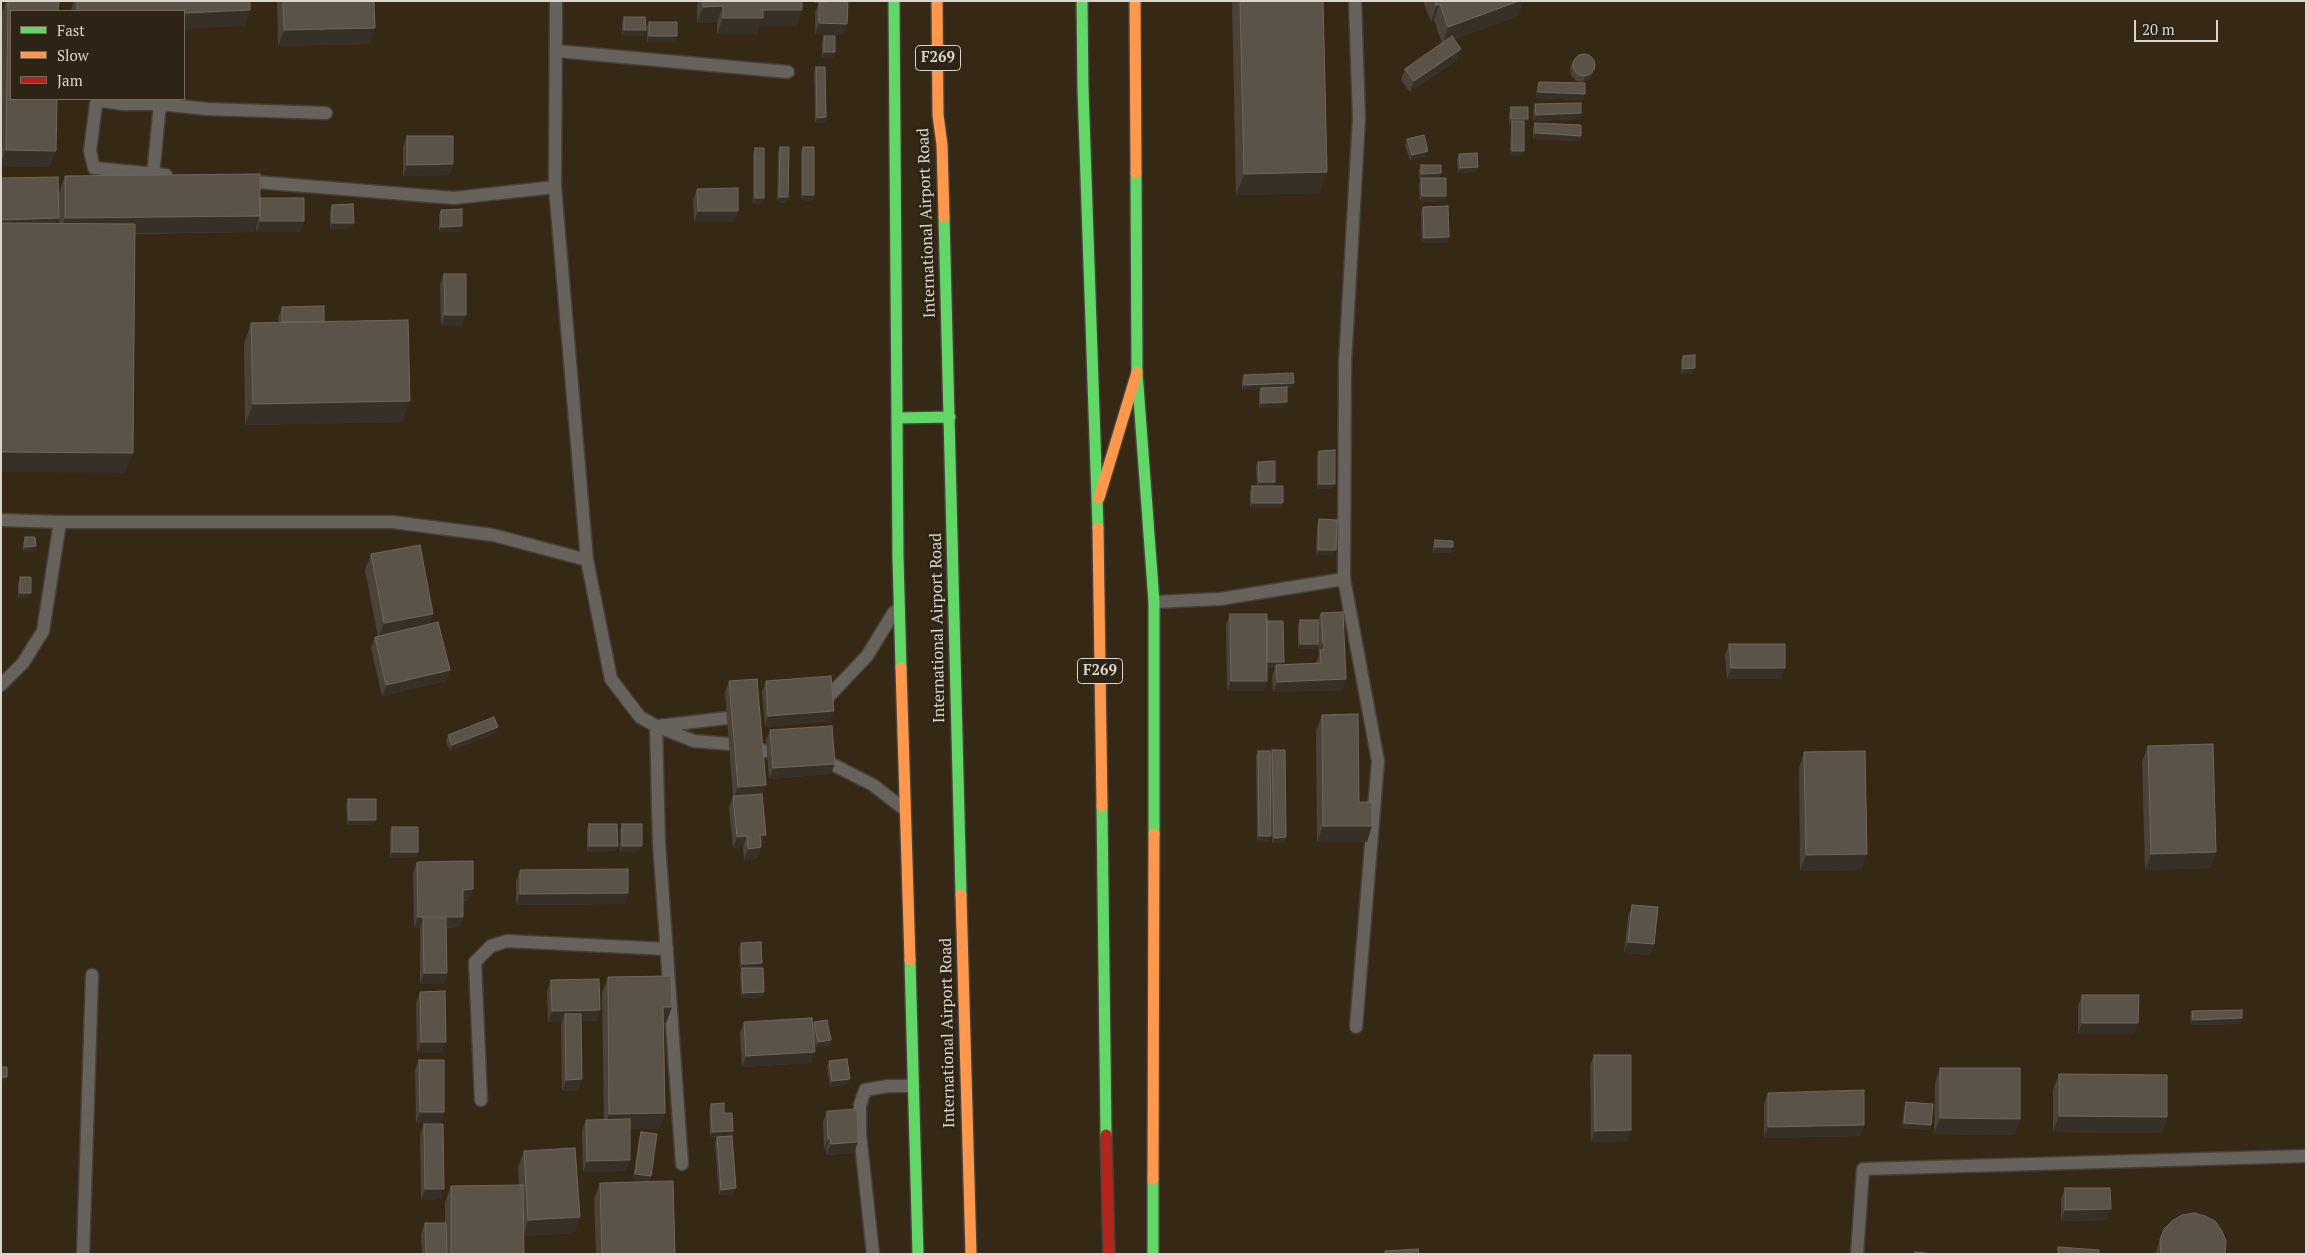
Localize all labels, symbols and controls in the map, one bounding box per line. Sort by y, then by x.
legend [10,10,185,100]
scale bar [2137,10,2221,42]
text: 20 m [2142,19,2175,39]
text: Fast [57,20,85,40]
text: Slow [57,45,89,65]
road number: F269 [916,46,960,70]
text: Jam [57,70,83,90]
street label: International Airport Road [914,128,940,318]
street label: International Airport Road [927,533,949,723]
road number: F269 [1078,658,1122,684]
street label: International Airport Road [937,938,959,1128]

